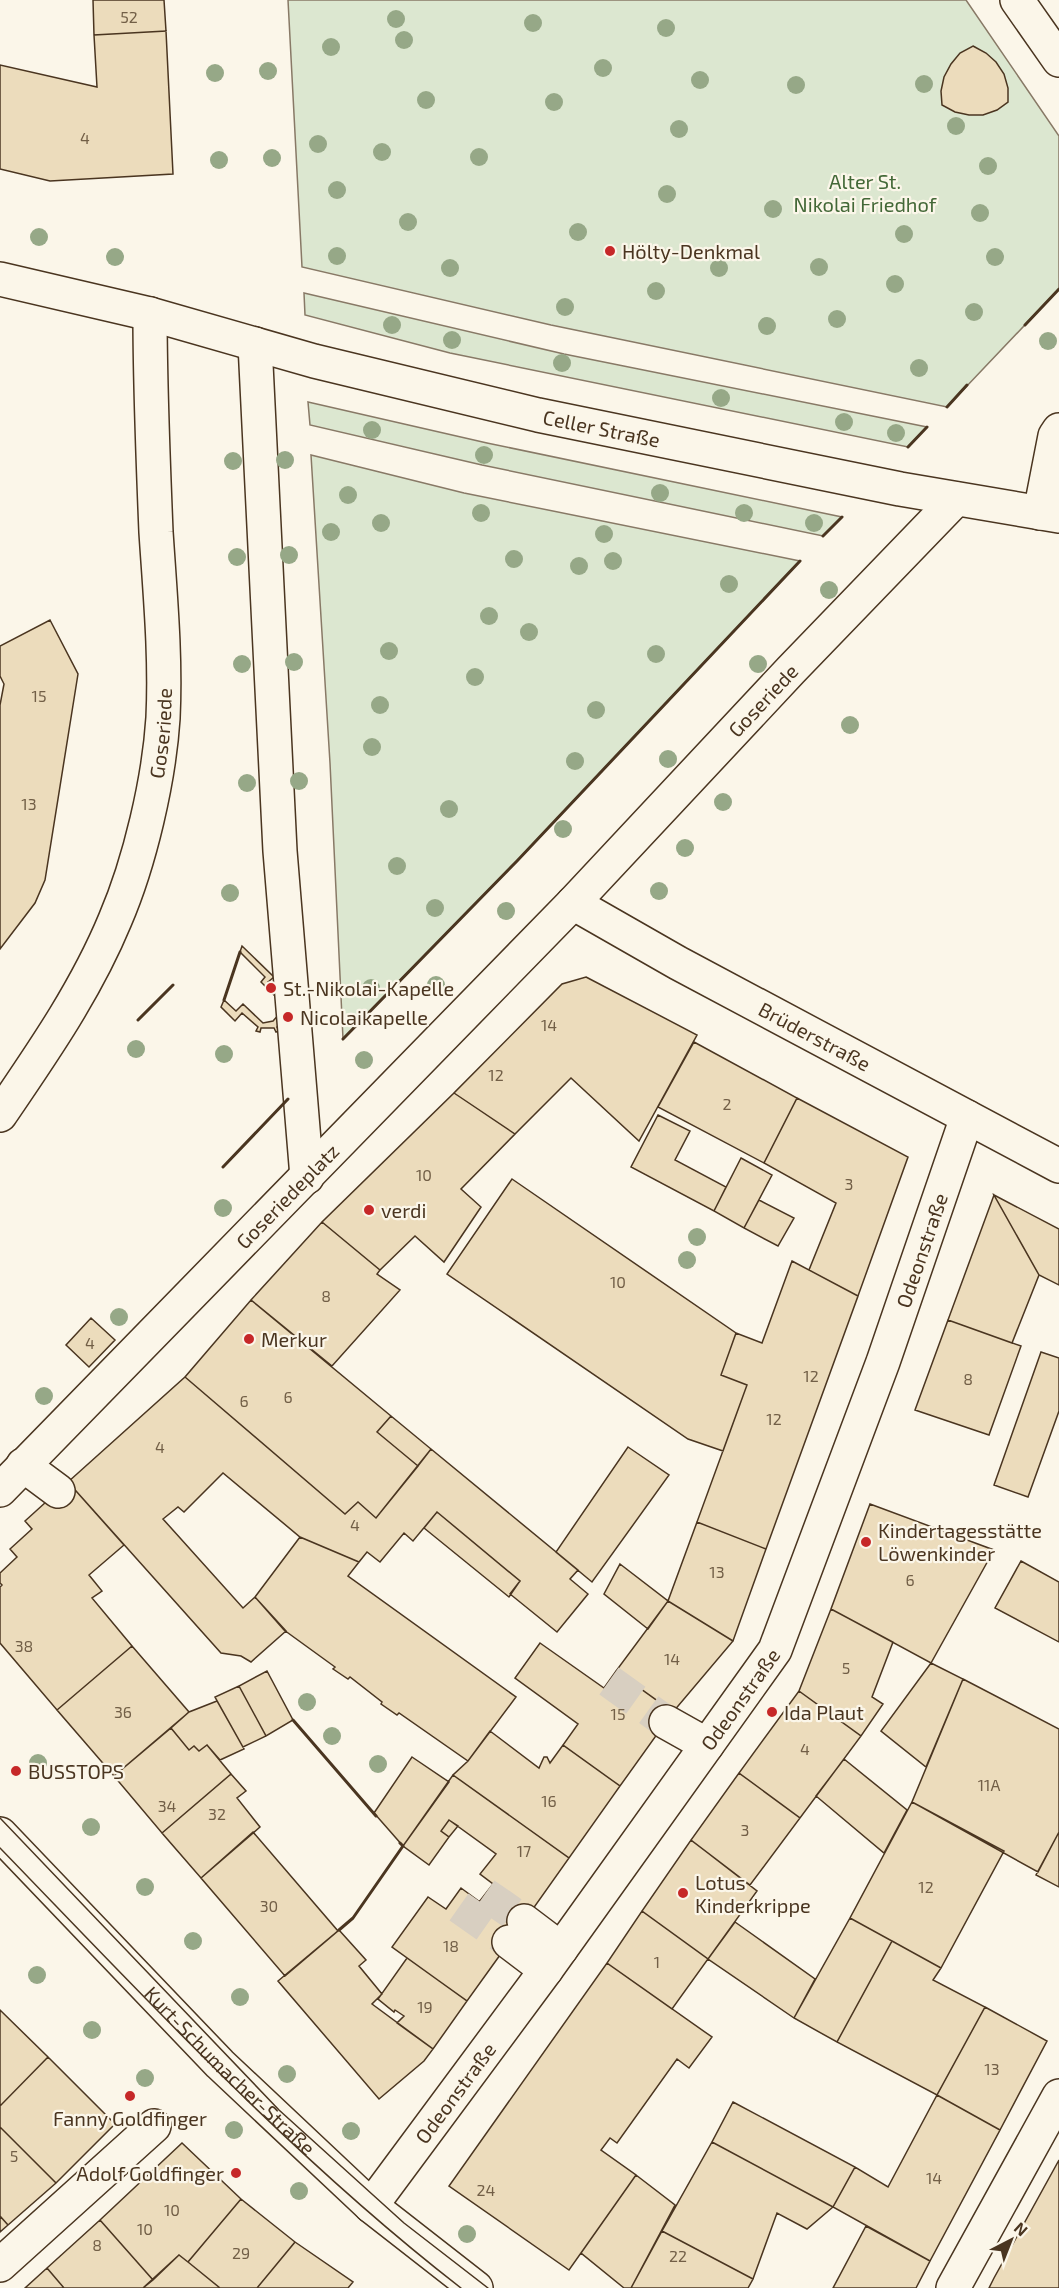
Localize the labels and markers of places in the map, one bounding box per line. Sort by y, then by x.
place label: Hölty-Denkmal [622,239,760,263]
marker: Hölty-Denkmal [603,244,617,258]
place label: St.-Nikolai-Kapelle [283,976,454,1000]
marker: St.-Nikolai-Kapelle [264,981,278,995]
place label: Nicolaikapelle [300,1005,428,1029]
marker: Nicolaikapelle [281,1010,295,1024]
place label: verdi [381,1198,426,1222]
marker: verdi [362,1203,376,1217]
place label: Merkur [261,1327,327,1351]
marker: Merkur [242,1332,256,1346]
place label: Kindertagesstätte Löwenkinder [878,1518,1042,1565]
marker: Kindertagesstätte Löwenkinder [859,1535,873,1549]
place label: Ida Plaut [784,1700,864,1724]
marker: Ida Plaut [765,1705,779,1719]
place label: BUSSTOPS [28,1759,124,1783]
marker: BUSSTOPS [9,1764,23,1778]
place label: Lotus Kinderkrippe [695,1870,811,1917]
marker: Lotus Kinderkrippe [676,1886,690,1900]
marker: Fanny Goldfinger [123,2089,137,2103]
place label: Fanny Goldfinger [53,2106,207,2130]
place label: Adolf Goldfinger [76,2161,224,2185]
marker: Adolf Goldfinger [229,2166,243,2180]

